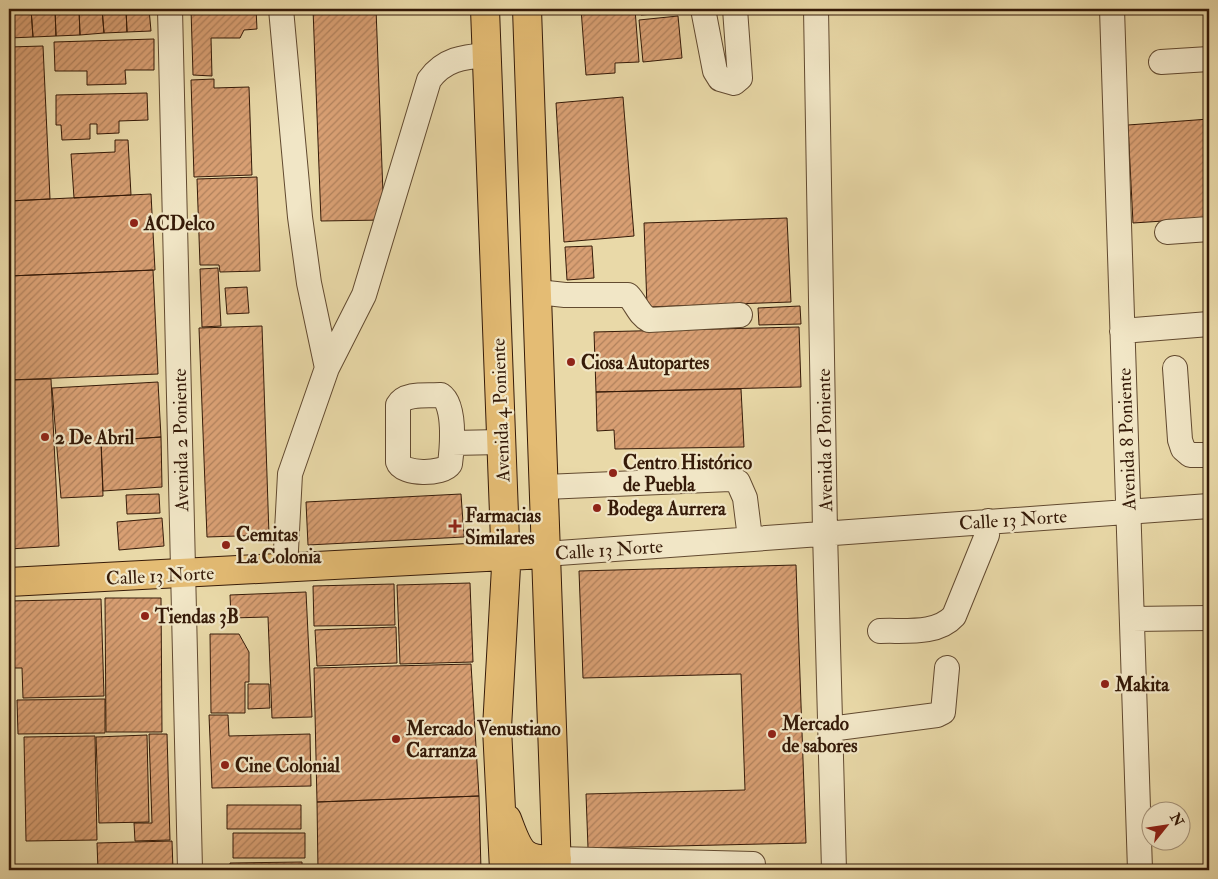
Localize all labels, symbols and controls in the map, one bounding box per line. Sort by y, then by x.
place label: ACDelco [143,212,215,236]
marker: ACDelco [128,217,140,229]
street label: Avenida 4 Poniente [486,338,516,483]
place label: Ciosa Autopartes [581,351,710,376]
marker: Ciosa Autopartes [565,356,577,368]
street label: Avenida 8 Poniente [1113,367,1142,512]
street label: Avenida 2 Poniente [168,368,194,513]
street label: Avenida 6 Poniente [812,368,838,513]
place label: 2 De Abril [55,426,135,450]
marker: 2 De Abril [39,431,51,443]
place label: Centro Histórico de Puebla [623,451,752,497]
marker: Centro Histórico de Puebla [607,467,619,479]
place label: Bodega Aurrera [607,497,727,522]
marker: Bodega Aurrera [591,502,603,514]
place label: Farmacias Similares [465,504,541,550]
street label: Calle 13 Norte [958,504,1068,536]
marker: Farmacias Similares [449,520,461,532]
place label: Cemitas La Colonia [236,523,322,569]
street label: Calle 13 Norte [554,534,664,566]
marker: Cemitas La Colonia [220,539,232,551]
street label: Calle 13 Norte [105,561,215,591]
place label: Tiendas 3B [154,605,239,629]
marker: Tiendas 3B [139,610,151,622]
place label: Makita [1114,673,1170,697]
marker: Makita [1099,678,1111,690]
place label: Mercado de sabores [781,712,858,758]
place label: Mercado Venustiano Carranza [405,717,561,763]
marker: Mercado de sabores [766,728,778,740]
marker: Mercado Venustiano Carranza [390,733,402,745]
place label: Cine Colonial [235,754,340,778]
marker: Cine Colonial [219,759,231,771]
north arrow [1140,802,1190,852]
text: N [1166,809,1188,830]

